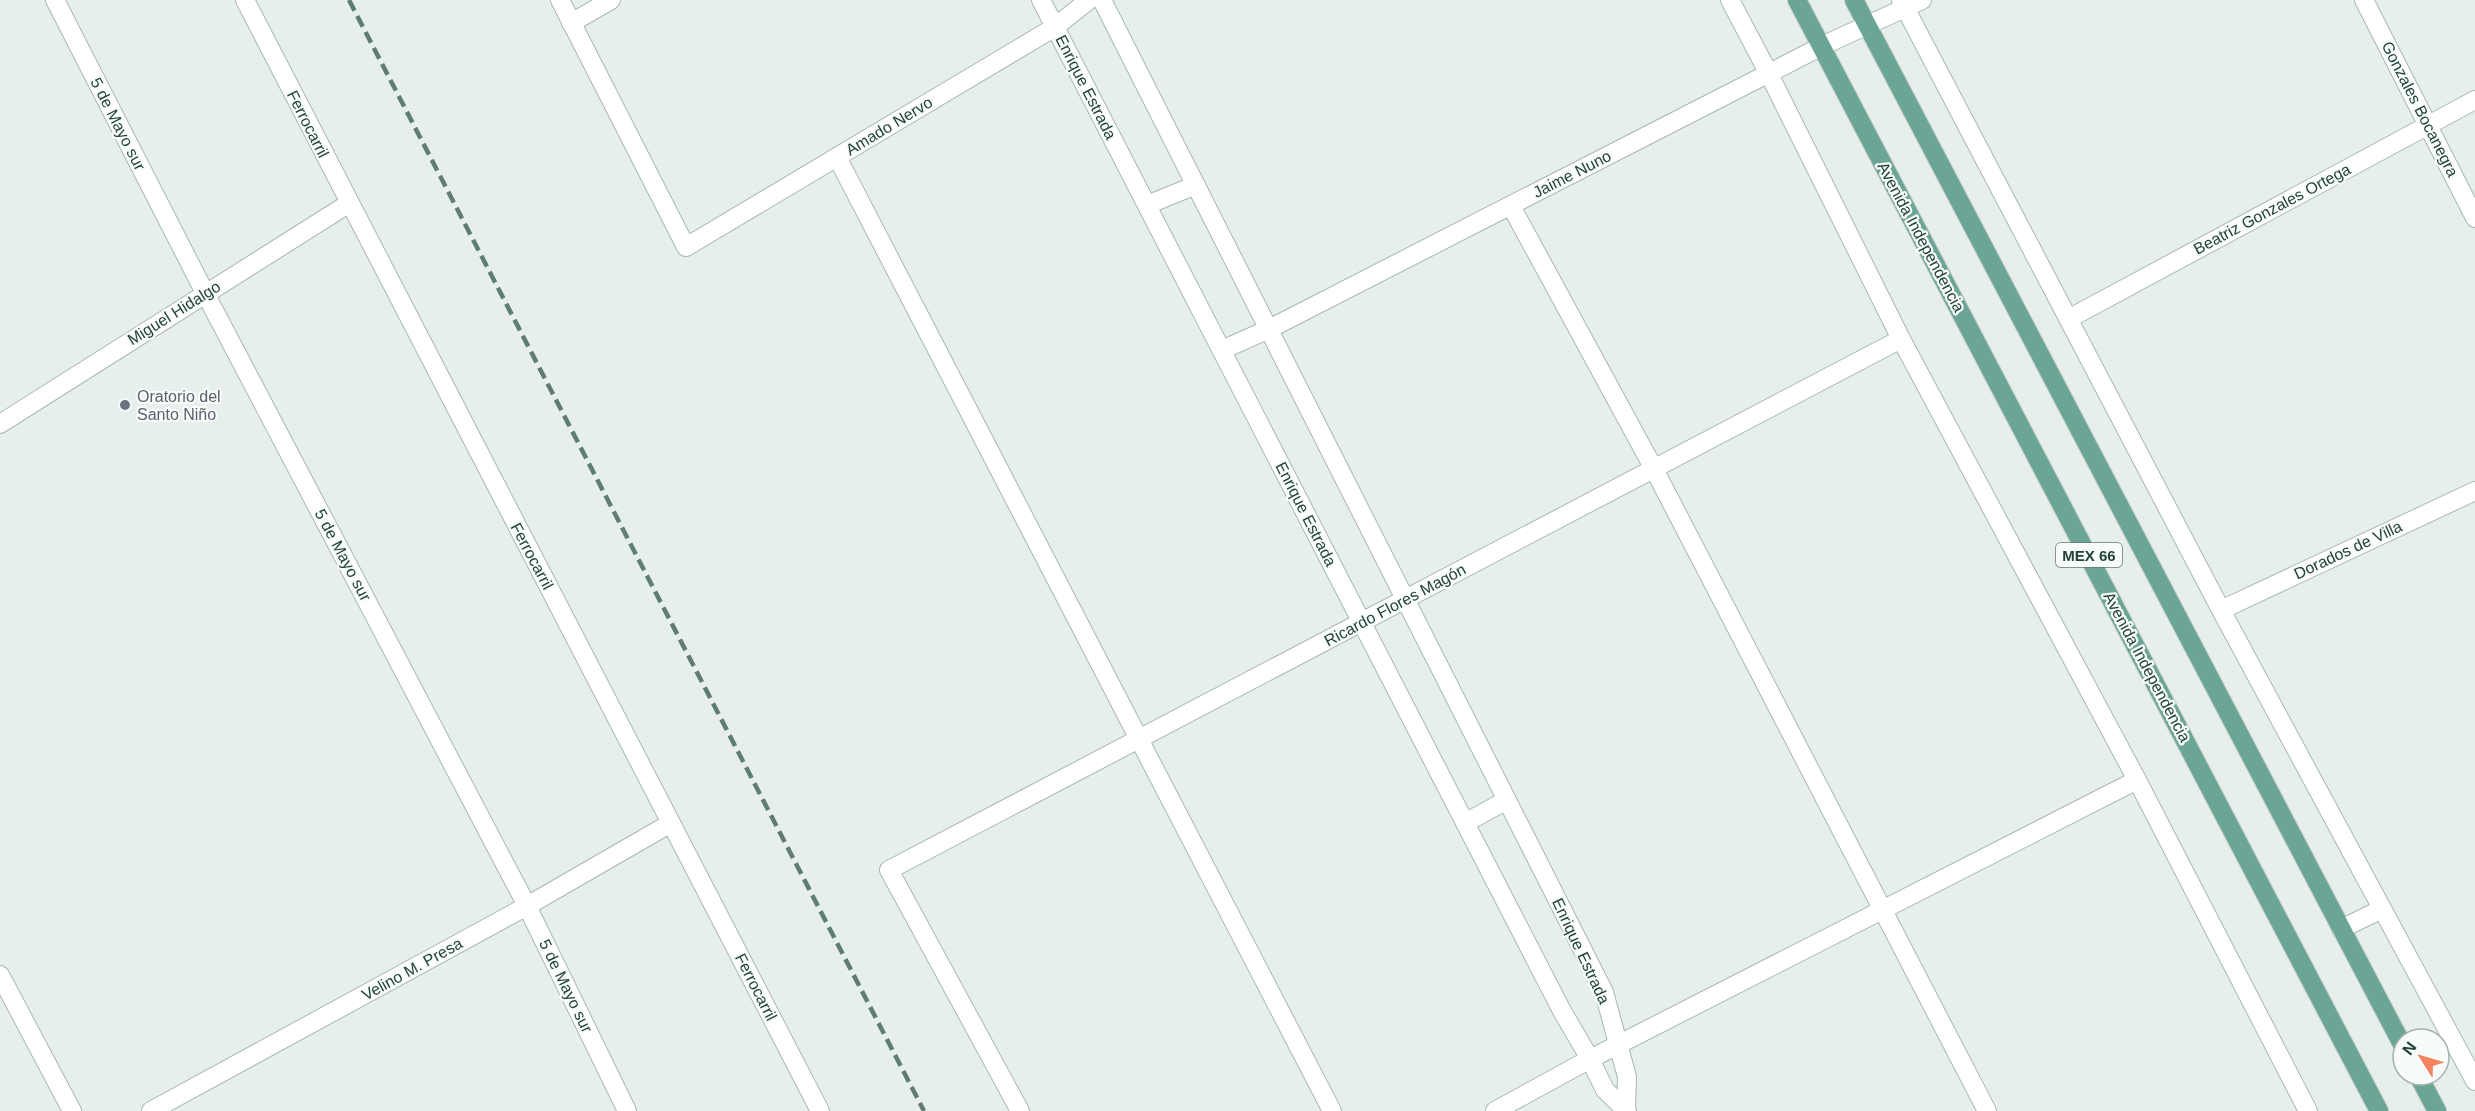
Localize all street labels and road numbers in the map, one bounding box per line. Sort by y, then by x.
street label: Enrique Estrada [1052,32,1120,142]
street label: Gonzales Bocanegra [2379,39,2462,180]
street label: 5 de Mayo sur [87,75,149,174]
street label: Ferrocarril [284,88,332,160]
street label: Amado Nervo [843,93,935,158]
street label: Jaime Nuno [1530,147,1614,201]
street label: Avenida Independencia [1874,159,1968,315]
street label: Beatriz Gonzales Ortega [2191,160,2353,258]
street label: Miguel Hidalgo [125,278,223,348]
street label: Enrique Estrada [1272,459,1340,569]
street label: 5 de Mayo sur [312,506,375,604]
street label: Dorados de Villa [2291,518,2405,582]
street label: Ferrocarril [507,520,557,592]
road number: MEX 66 [2056,543,2122,567]
street label: Ricardo Flores Magón [1322,561,1468,649]
street label: Avenida Independencia [2100,589,2194,745]
street label: Enrique Estrada [1549,895,1613,1007]
street label: Velino M. Presa [359,934,465,1004]
street label: 5 de Mayo sur [536,937,596,1036]
street label: Ferrocarril [732,951,780,1023]

